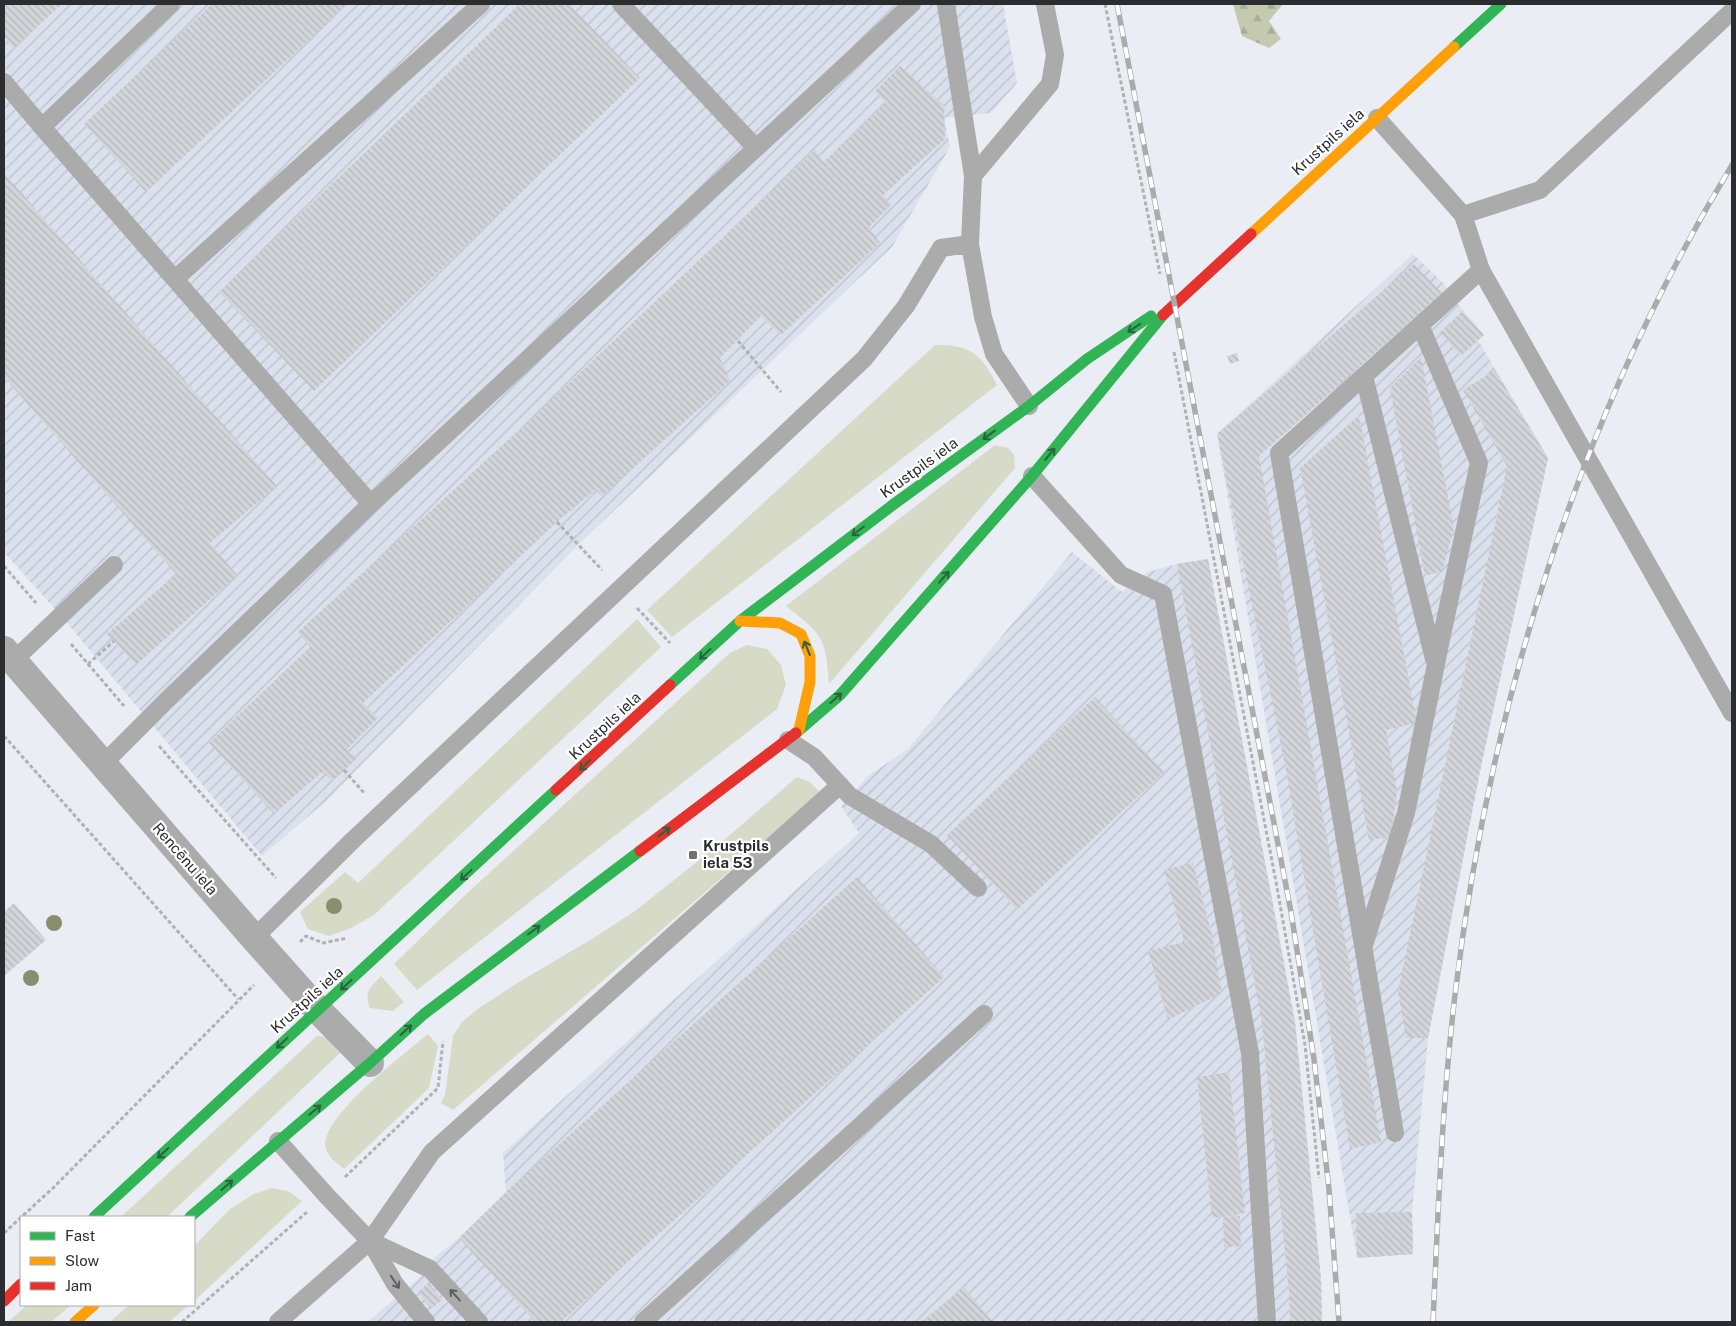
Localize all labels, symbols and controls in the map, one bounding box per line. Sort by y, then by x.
street label: Krustpils iela [1288,105,1367,178]
one-way arrow [1127,323,1141,333]
one-way arrow [982,430,996,440]
street label: Krustpils iela [877,434,961,501]
one-way arrow [1044,447,1055,460]
one-way arrow [852,526,865,537]
one-way arrow [938,570,949,583]
one-way arrow [802,641,811,656]
one-way arrow [698,648,711,660]
street label: Krustpils iela [565,688,644,763]
one-way arrow [829,693,842,704]
one-way arrow [579,759,592,770]
street label: Rencēnu iela [150,819,221,898]
one-way arrow [657,827,671,837]
place label: Krustpils iela 53 [703,837,769,871]
marker: Krustpils iela 53 [687,849,699,861]
one-way arrow [459,869,472,881]
one-way arrow [527,925,541,935]
street label: Krustpils iela [267,963,346,1036]
one-way arrow [339,979,352,990]
one-way arrow [400,1024,413,1036]
one-way arrow [276,1037,289,1049]
one-way arrow [308,1104,321,1115]
one-way arrow [157,1147,169,1159]
one-way arrow [220,1180,233,1191]
legend [20,1216,195,1306]
text: Fast [65,1227,95,1244]
text: Slow [65,1252,100,1269]
one-way arrow [390,1275,400,1289]
text: Jam [65,1277,92,1294]
one-way arrow [449,1289,461,1302]

